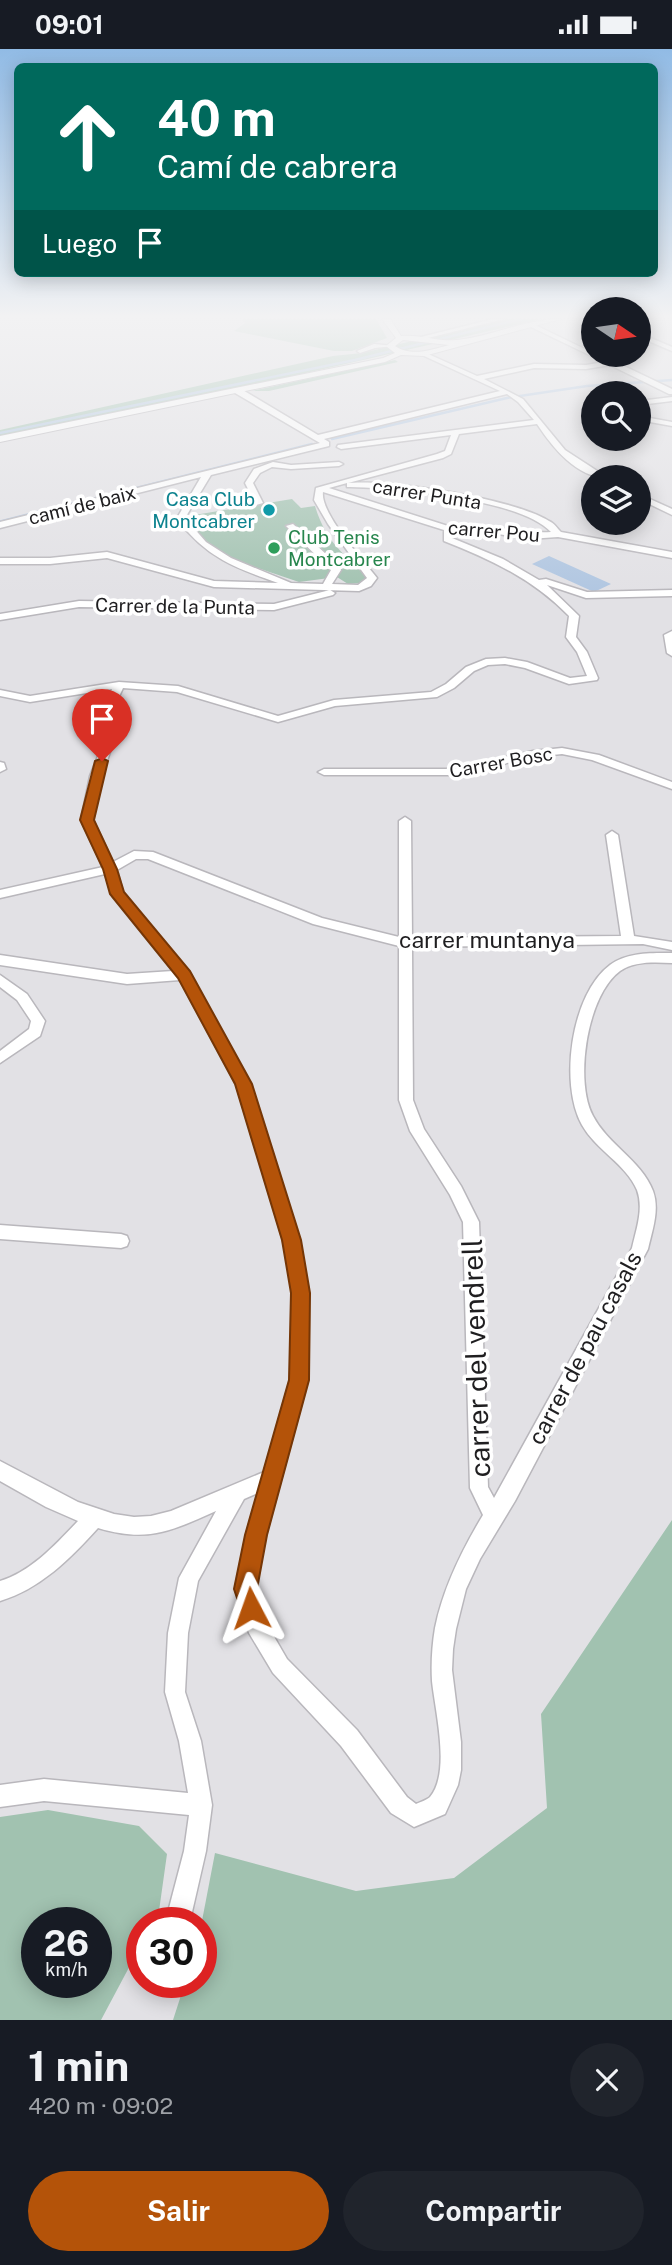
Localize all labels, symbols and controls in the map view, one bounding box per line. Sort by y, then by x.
text: 09:01 [35,9,104,40]
text: 40 m [157,89,276,147]
icon: ahead [42,91,133,182]
text: Camí de cabrera [157,148,398,185]
icon: arrive [131,224,169,262]
text: Luego [42,228,117,259]
north arrow [581,297,651,367]
map controls [581,297,651,535]
button: search [581,381,651,451]
button: layers [581,465,651,535]
street label: carrer Punta [371,475,483,513]
street label: camí de baix [26,481,138,529]
place label: Casa Club Montcabrer [152,488,255,532]
marker: Casa Club Montcabrer [261,502,277,518]
street label: carrer Pou [447,516,541,546]
place label: Club Tenis Montcabrer [288,526,391,570]
marker: Club Tenis Montcabrer [266,540,282,556]
street label: Carrer de la Punta [95,594,255,618]
pin [72,689,132,761]
icon: arrive [83,700,121,738]
street label: Carrer Bosc [448,742,554,782]
street label: carrer muntanya [399,926,575,953]
street label: carrer del vendrell [455,1238,496,1478]
street label: carrer de pau casals [522,1247,647,1449]
position arrow [214,1571,288,1645]
speed limit sign: 30 [126,1907,217,1998]
text: 26 [44,1923,89,1964]
text: km/h [45,1959,88,1980]
text: 1 min [28,2041,129,2090]
button: close [570,2043,644,2117]
text: 420 m · 09:02 [28,2092,173,2119]
button: Salir [28,2171,329,2251]
button: Compartir [343,2171,644,2251]

